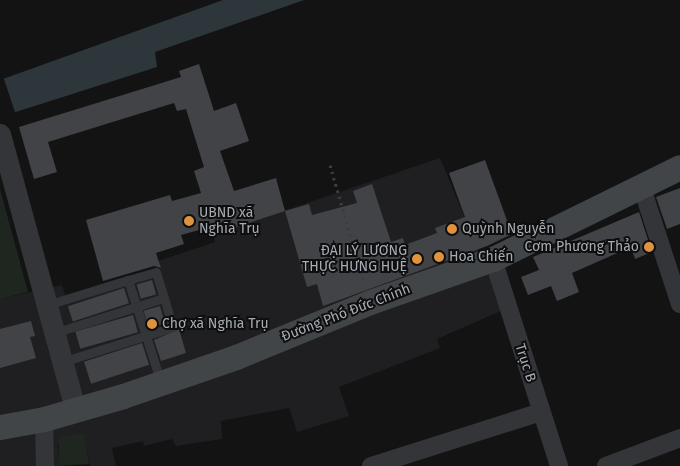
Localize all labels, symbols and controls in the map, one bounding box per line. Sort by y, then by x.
place label: UBND xã Nghĩa Trụ [199,205,260,238]
marker: UBND xã Nghĩa Trụ [183,215,195,227]
place label: Quỳnh Nguyễn [462,221,554,237]
marker: Quỳnh Nguyễn [446,223,458,235]
place label: Cơm Phương Thảo [524,239,639,255]
marker: Cơm Phương Thảo [643,241,655,253]
place label: ĐẠI LÝ LƯƠNG THỰC HƯNG HUỆ [302,243,407,276]
place label: Hoa Chiến [449,249,514,265]
marker: Hoa Chiến [433,251,445,263]
marker: ĐẠI LÝ LƯƠNG THỰC HƯNG HUỆ [411,253,423,265]
street label: Đường Phó Đức Chính [279,281,413,345]
place label: Chợ xã Nghĩa Trụ [162,316,269,332]
marker: Chợ xã Nghĩa Trụ [146,318,158,330]
street label: Trục B [511,342,539,384]

